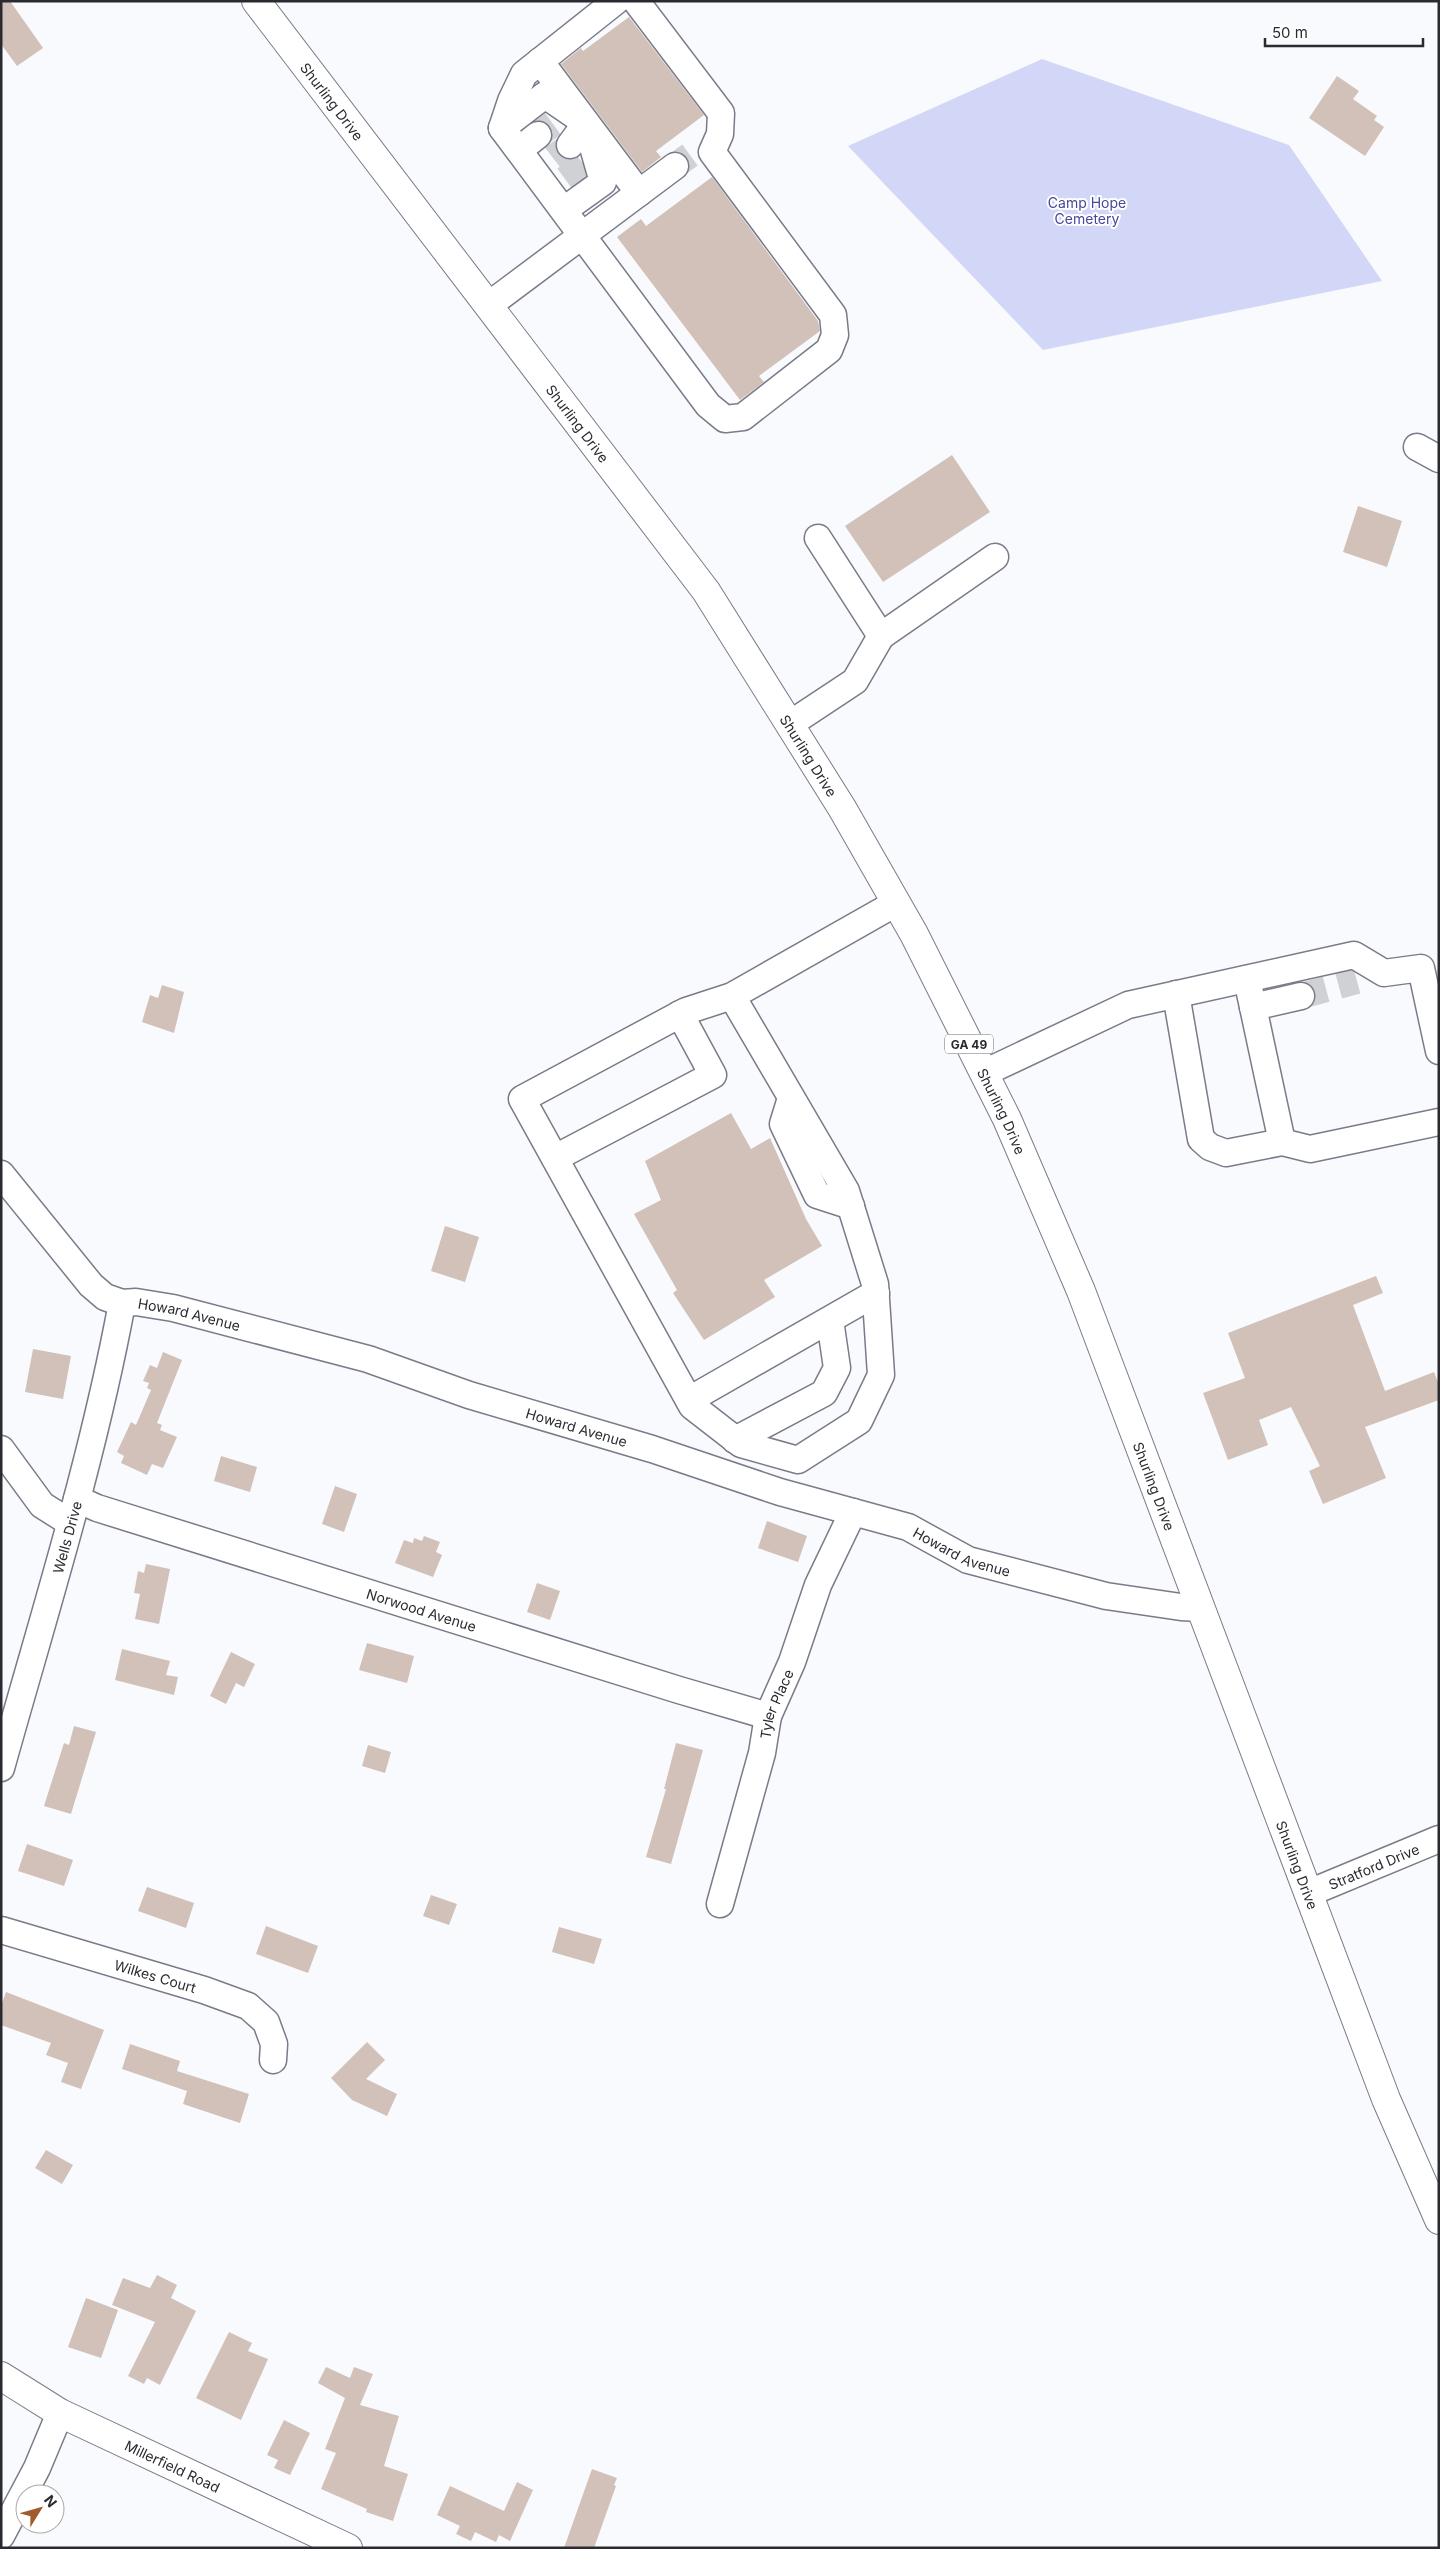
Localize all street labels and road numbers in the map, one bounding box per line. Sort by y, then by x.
street label: Shurling Drive [297,59,367,143]
street label: Shurling Drive [543,381,613,466]
street label: Shurling Drive [777,711,841,799]
road number: GA 49 [945,1034,993,1054]
street label: Shurling Drive [974,1065,1030,1157]
street label: Howard Avenue [137,1294,242,1334]
street label: Howard Avenue [524,1404,629,1450]
street label: Shurling Drive [1130,1439,1179,1533]
street label: Wells Drive [48,1499,85,1575]
street label: Howard Avenue [910,1523,1012,1579]
street label: Norwood Avenue [365,1584,479,1635]
street label: Tyler Place [756,1666,796,1740]
street label: Shurling Drive [1273,1818,1322,1912]
street label: Stratford Drive [1326,1840,1421,1893]
street label: Wilkes Court [112,1956,199,1996]
street label: Millerfield Road [122,2436,223,2495]

